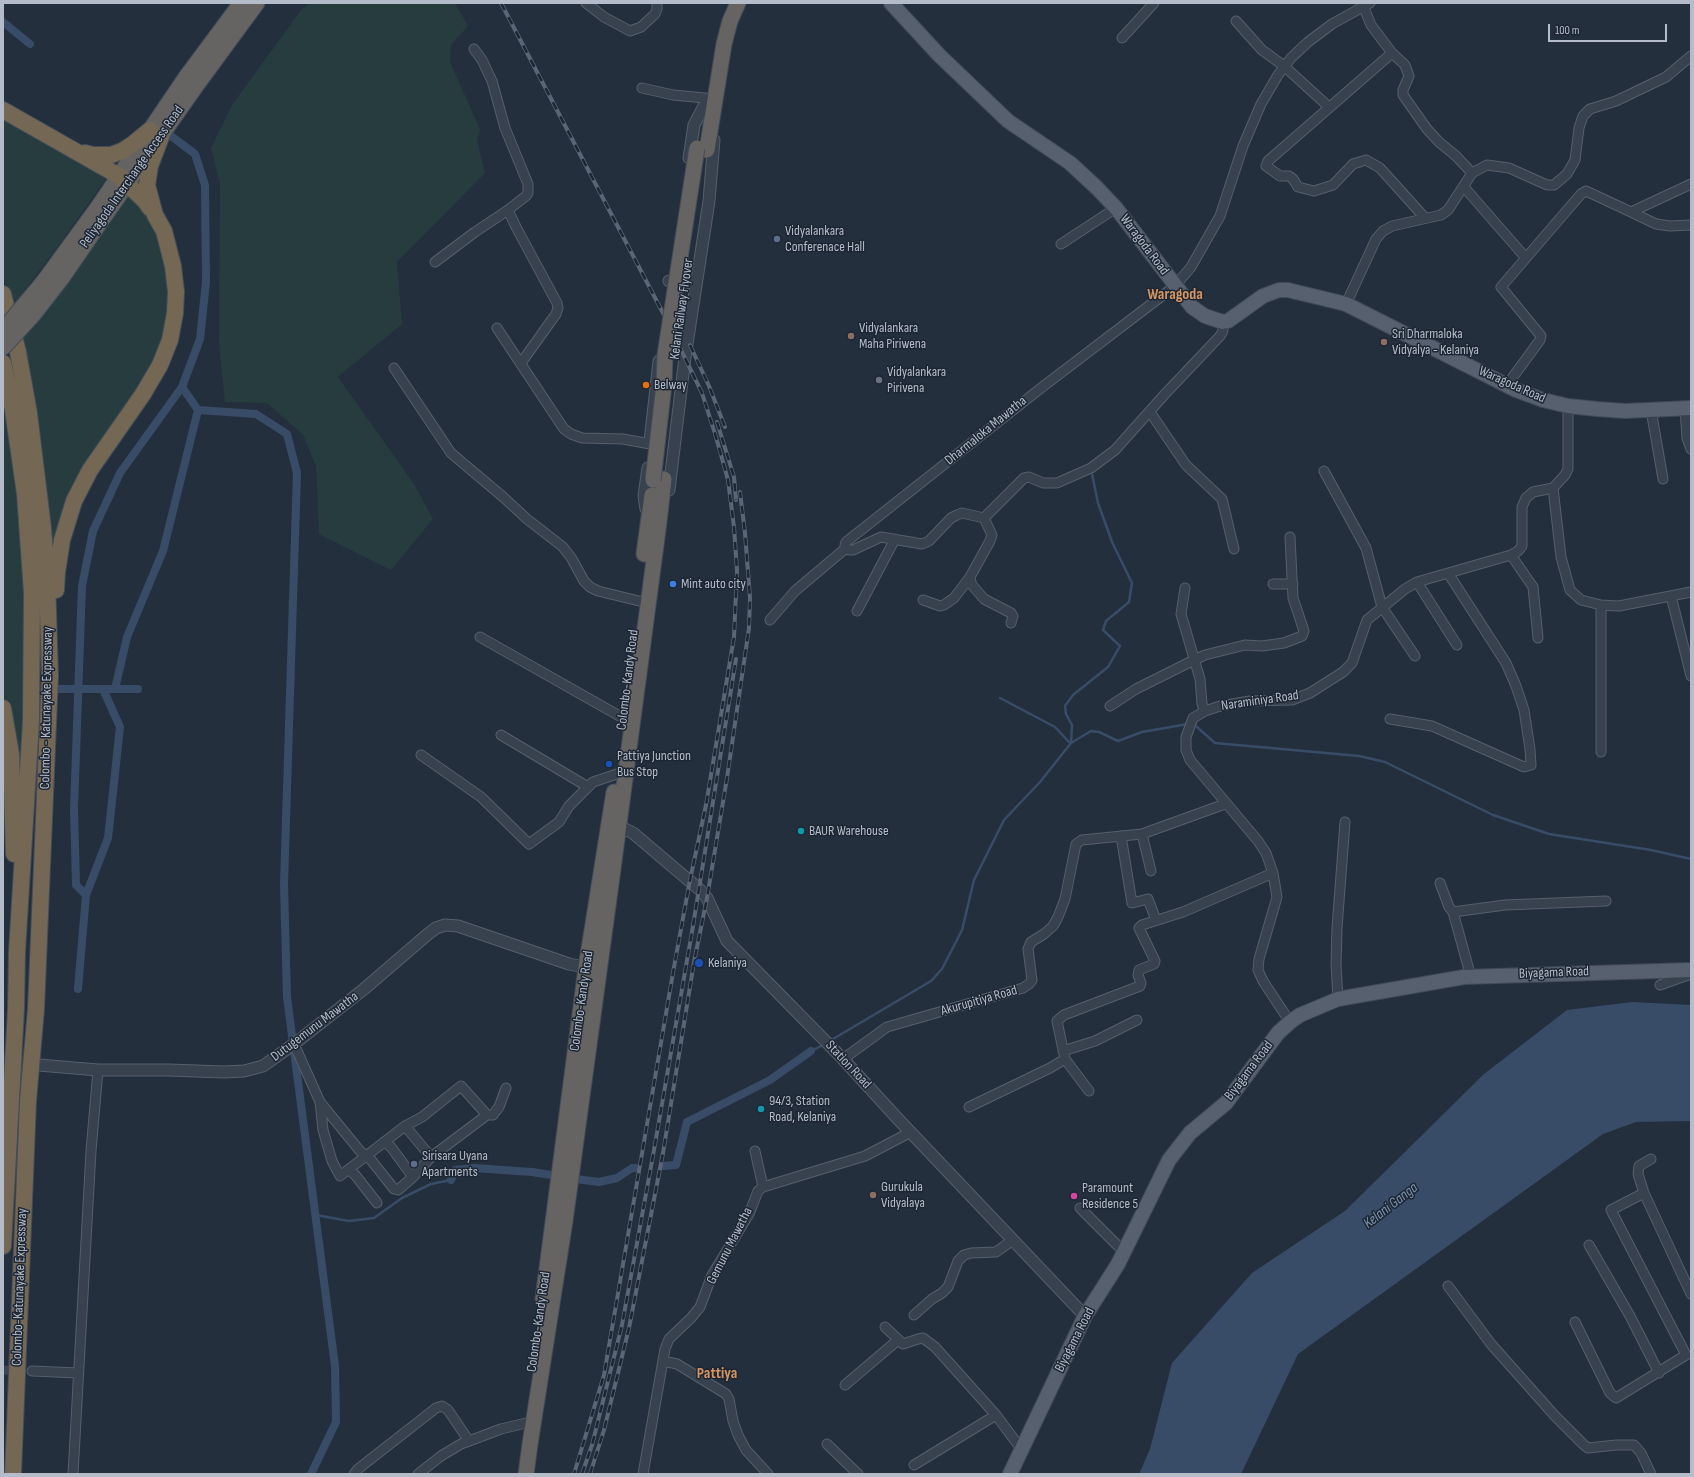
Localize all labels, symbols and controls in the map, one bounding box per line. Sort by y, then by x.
scale bar [1550,16,1669,42]
text: 100 m [1555,23,1580,38]
street label: Peliyagoda Interchange Access Road [76,103,188,251]
street label: Waragoda Road [1116,211,1172,279]
place label: Vidyalankara Conferenace Hall [785,223,865,256]
marker: Vidyalankara Conferenace Hall [772,234,782,244]
street label: Kelani Railway Flyover [667,257,697,361]
district label: Waragoda [1147,285,1203,305]
place label: Vidyalankara Maha Piriwena [859,320,926,352]
place label: Sri Dharmaloka Vidyalya - Kelaniya [1392,326,1479,358]
marker: Vidyalankara Maha Piriwena [846,331,856,341]
marker: Sri Dharmaloka Vidyalya - Kelaniya [1379,337,1389,347]
street label: Waragoda Road [1476,363,1548,407]
place label: Vidyalankara Pirivena [887,364,946,396]
marker: Vidyalankara Pirivena [874,375,884,385]
place label: Belway [654,377,687,393]
marker: Belway [641,380,651,390]
street label: Dharmaloka Mawatha [942,393,1030,469]
place label: Mint auto city [681,576,746,592]
marker: Mint auto city [668,579,678,589]
street label: Colombo - Katunayake Expressway [37,627,57,789]
street label: Colombo-Kandy Road [614,629,642,731]
street label: Naraminiya Road [1220,687,1300,715]
place label: Pattiya Junction Bus Stop [617,748,691,780]
marker: Pattiya Junction Bus Stop [604,759,614,769]
place label: BAUR Warehouse [809,823,889,839]
marker: BAUR Warehouse [796,826,806,836]
street label: Colombo-Kandy Road [567,950,597,1052]
place label: Kelaniya [708,955,747,971]
marker: Kelaniya [693,957,705,969]
street label: Biyagama Road [1519,963,1589,983]
street label: Akurupitiya Road [939,982,1019,1020]
street label: Dutugemunu Mawatha [268,989,362,1065]
street label: Station Road [821,1037,875,1093]
street label: Biyagama Road [1221,1038,1277,1104]
place label: 94/3, Station Road, Kelaniya [769,1093,836,1126]
marker: 94/3, Station Road, Kelaniya [756,1104,766,1114]
place label: Sirisara Uyana Apartments [422,1148,488,1180]
marker: Sirisara Uyana Apartments [409,1159,419,1169]
place label: Gurukula Vidyalaya [881,1179,925,1212]
water label: Kelani Ganga [1360,1179,1422,1233]
place label: Paramount Residence 5 [1082,1180,1138,1212]
marker: Gurukula Vidyalaya [868,1190,878,1200]
marker: Paramount Residence 5 [1069,1191,1079,1201]
street label: Gemunu Mawatha [703,1205,757,1287]
street label: Colombo-Katunayake Expressway [9,1208,31,1366]
street label: Colombo-Kandy Road [524,1271,554,1373]
street label: Biyagama Road [1052,1305,1098,1375]
district label: Pattiya [697,1364,737,1384]

